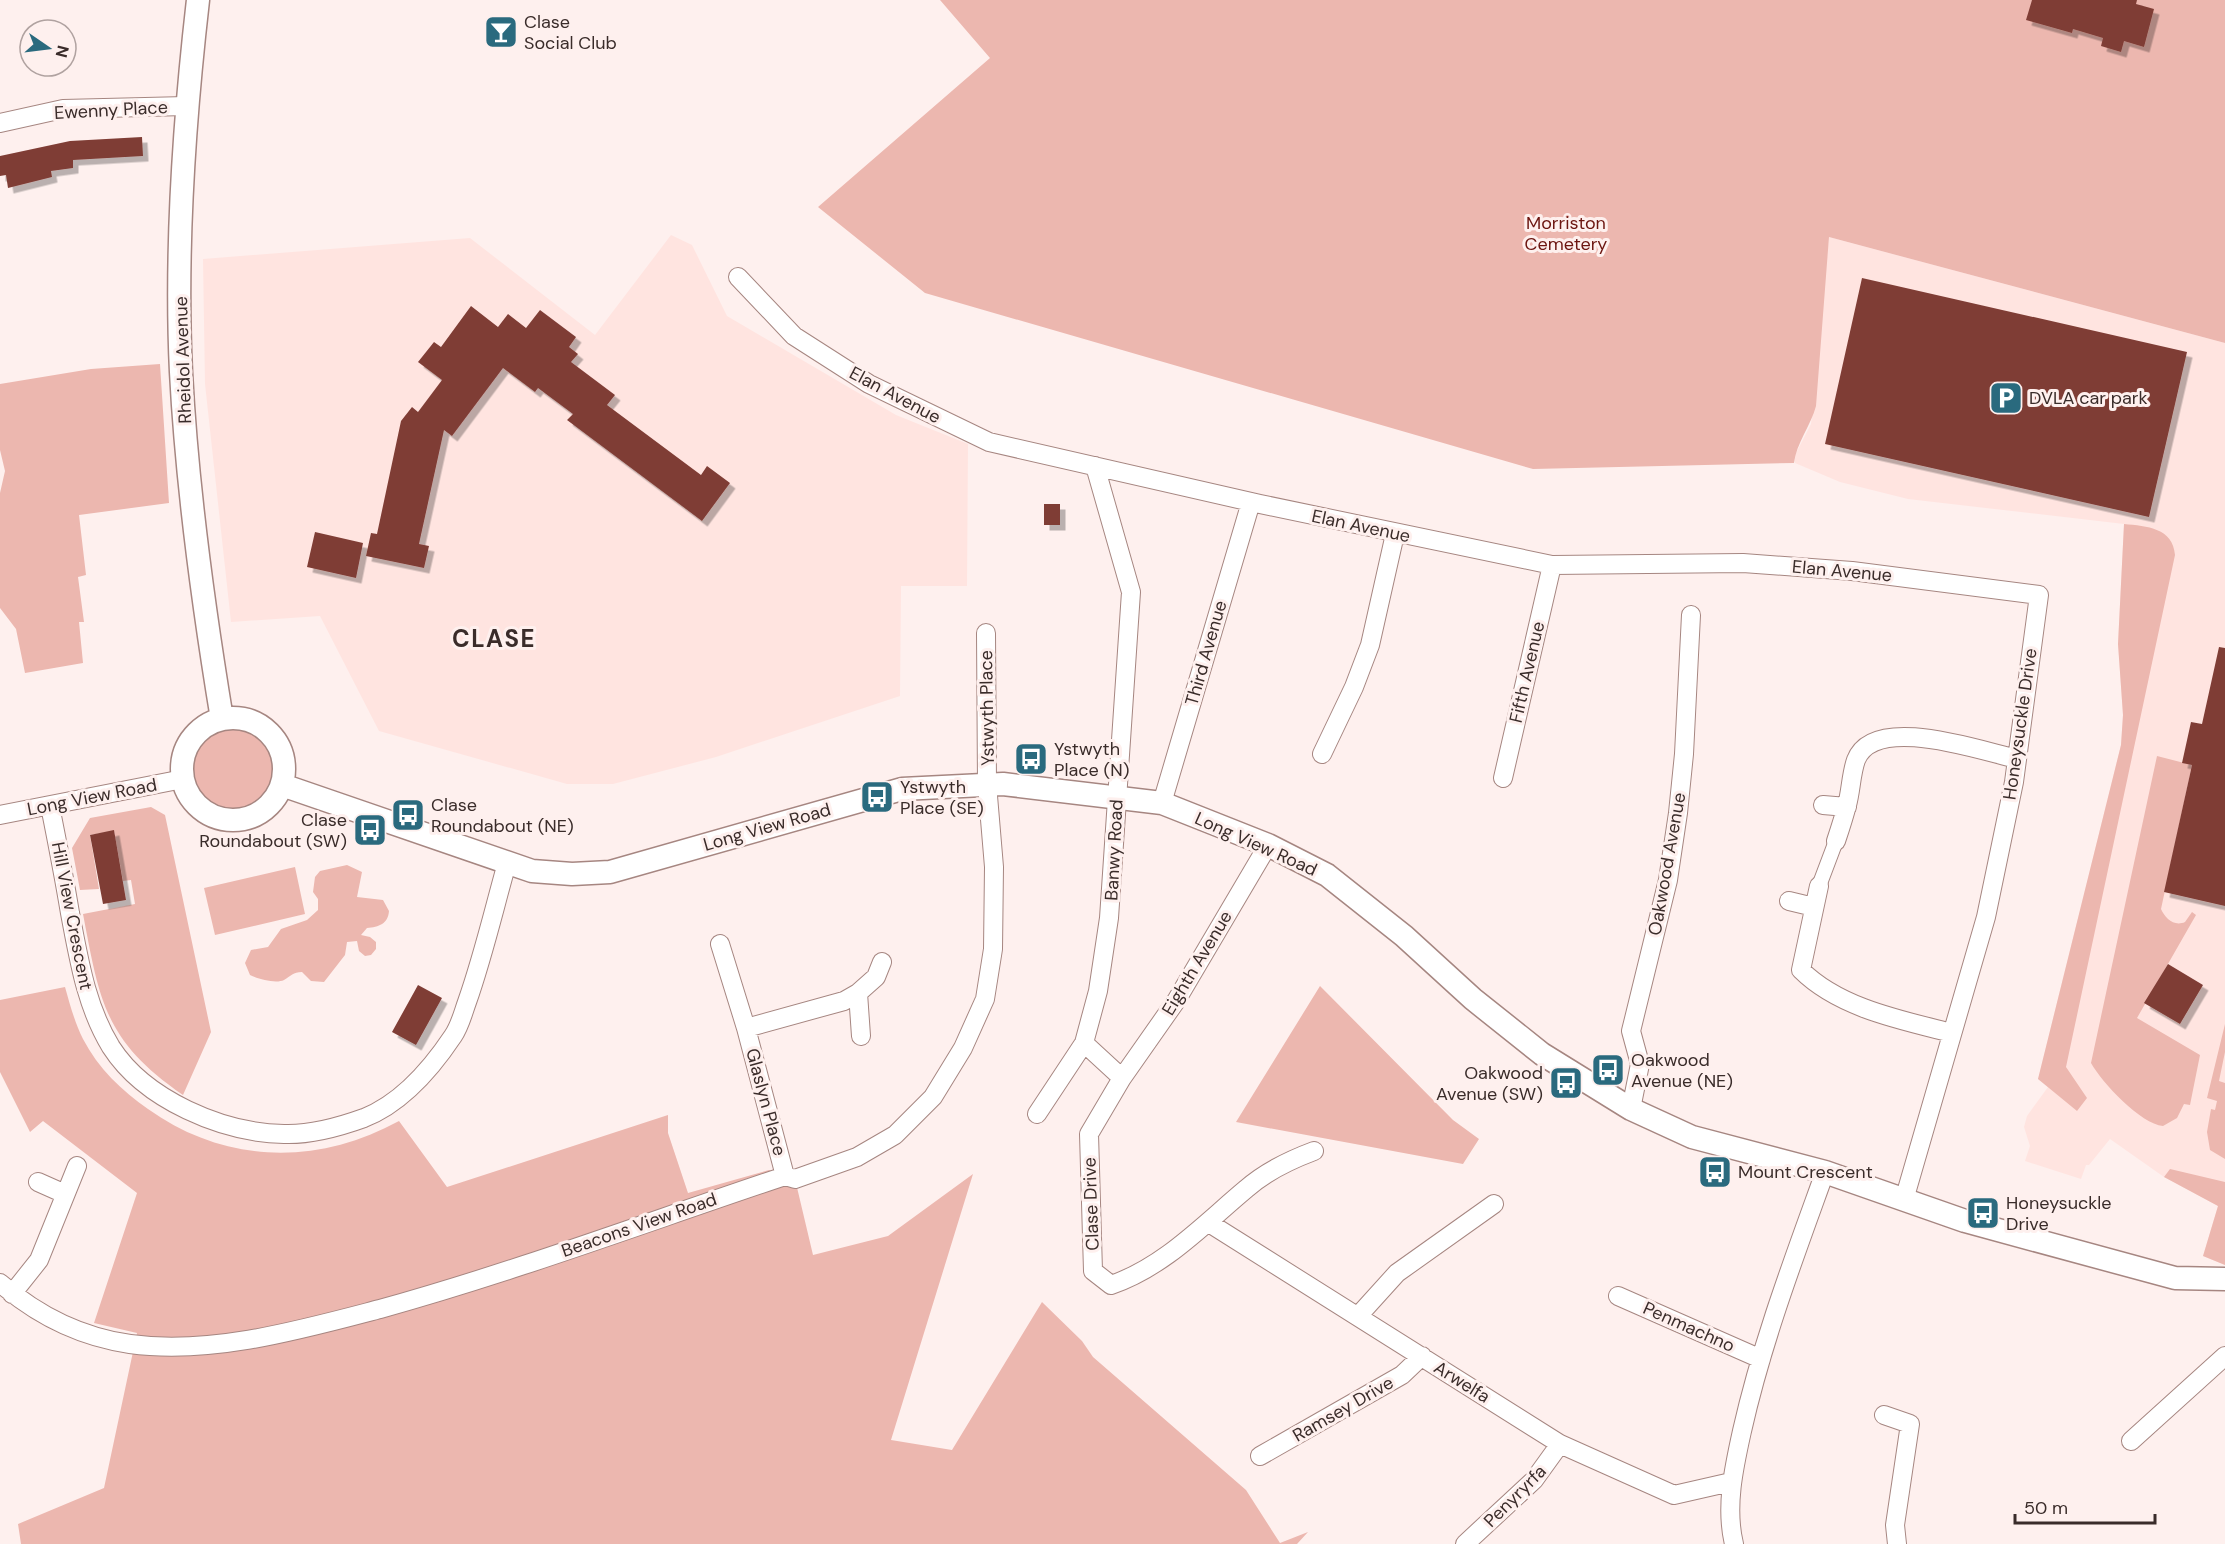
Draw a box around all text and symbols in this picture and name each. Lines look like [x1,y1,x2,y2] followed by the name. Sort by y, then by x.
[524,10,617,55] place label: Clase Social Club
[483,14,519,50] bar icon: Clase Social Club
[18,18,78,78] north arrow
[50,43,74,60] text: N
[54,95,168,125] street label: Ewenny Place
[1525,211,1607,256] park label: Morriston Cemetery
[169,296,197,424] street label: Rheidol Avenue
[845,361,945,429] street label: Elan Avenue
[1988,380,2024,416] parking icon: DVLA car park
[2029,386,2148,410] place label: DVLA car park
[1309,504,1413,548] street label: Elan Avenue
[1791,555,1893,587] street label: Elan Avenue
[1180,598,1232,708] street label: Third Avenue
[1504,619,1550,725] street label: Fifth Avenue
[452,623,536,654] district label: CLASE
[1997,647,2043,801] street label: Honeysuckle Drive
[974,650,1000,766] street label: Ystwyth Place
[1054,737,1129,782] place label: Ystwyth Place (N)
[1013,741,1049,777] bus stop icon: Ystwyth Place (N)
[25,773,159,821] street label: Long View Road
[900,775,984,820] place label: Ystwyth Place (SE)
[859,779,895,815] bus stop icon: Ystwyth Place (SE)
[1643,791,1691,937] street label: Oakwood Avenue
[431,793,574,838] place label: Clase Roundabout (NE)
[390,797,426,833] bus stop icon: Clase Roundabout (NE)
[700,797,834,857] street label: Long View Road
[1099,799,1129,901] street label: Banwy Road
[1191,806,1321,882] street label: Long View Road
[199,808,347,853] place label: Clase Roundabout (SW)
[352,812,388,848] bus stop icon: Clase Roundabout (SW)
[46,840,98,992] street label: Hill View Crescent
[1156,906,1238,1020] street label: Eighth Avenue
[740,1046,792,1158] street label: Glaslyn Place
[1631,1048,1733,1093] place label: Oakwood Avenue (NE)
[1590,1052,1626,1088] bus stop icon: Oakwood Avenue (NE)
[1436,1061,1543,1106] place label: Oakwood Avenue (SW)
[1548,1065,1584,1101] bus stop icon: Oakwood Avenue (SW)
[1697,1154,1733,1190] bus stop icon: Mount Crescent
[1077,1157,1105,1251] street label: Clase Drive
[1738,1160,1873,1184] place label: Mount Crescent
[558,1187,720,1263] street label: Beacons View Road
[2006,1191,2112,1236] place label: Honeysuckle Drive
[1965,1195,2001,1231] bus stop icon: Honeysuckle Drive
[1639,1296,1739,1358] street label: Penmachno
[1429,1355,1495,1409] street label: Arwelfa
[1288,1370,1398,1448] street label: Ramsey Drive
[1479,1460,1551,1532] street label: Penyryrfa
[2015,1487,2154,1525] scale bar
[2024,1496,2068,1520] text: 50 m

